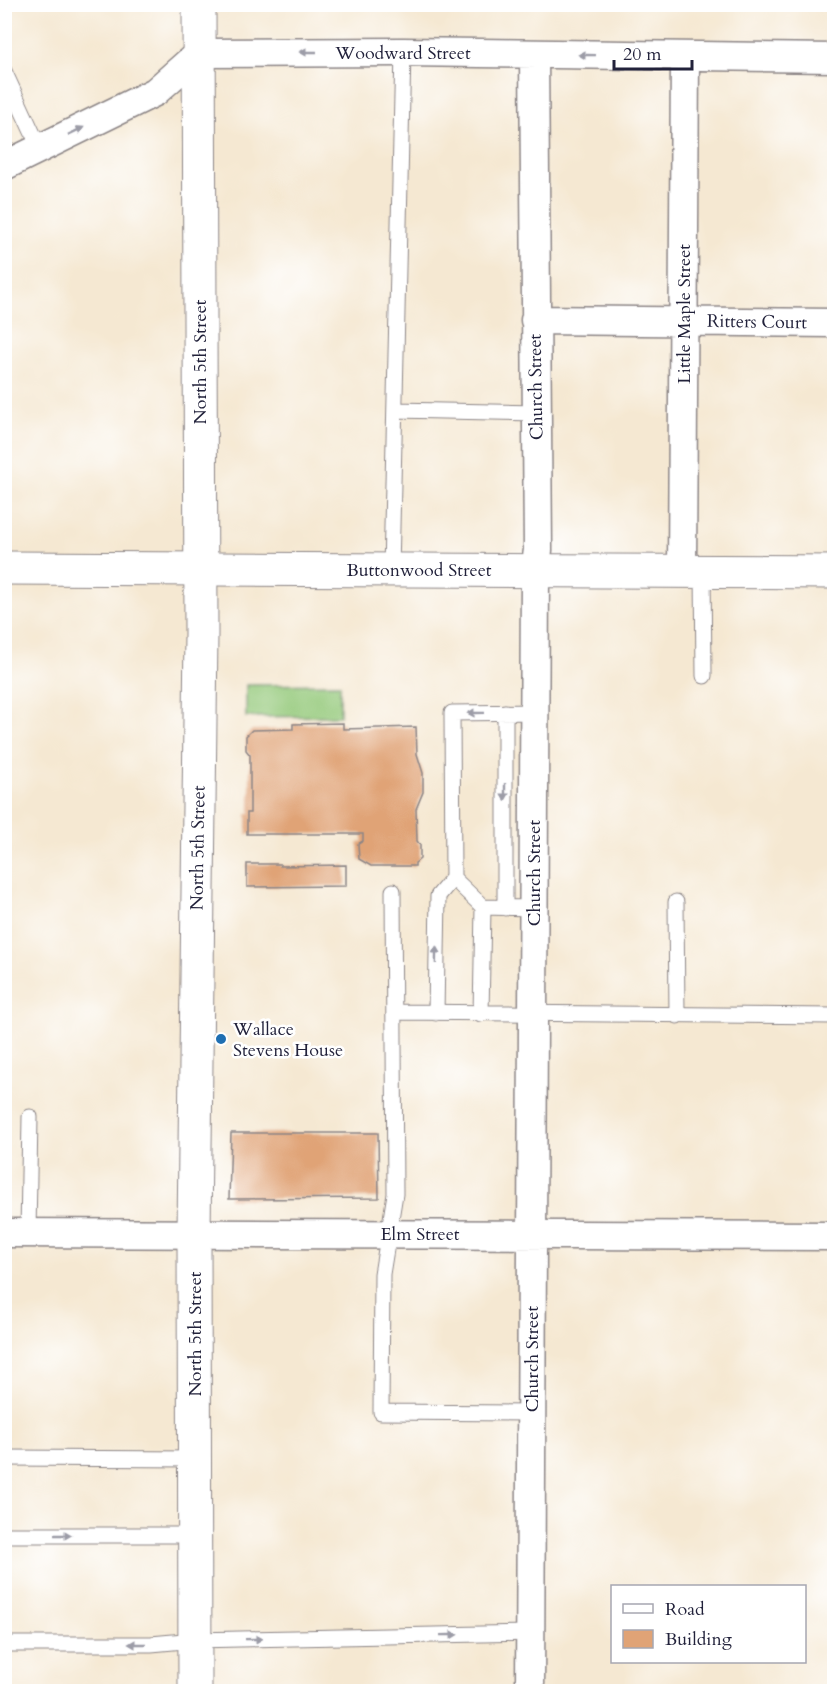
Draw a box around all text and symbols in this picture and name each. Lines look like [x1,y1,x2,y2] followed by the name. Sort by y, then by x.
[614,33,692,71] scale bar
[334,41,471,66] street label: Woodward Street
[623,42,662,67] text: 20 m
[299,47,318,57] one-way arrow
[578,50,597,60] one-way arrow
[67,126,84,136] one-way arrow
[672,244,697,384] street label: Little Maple Street
[188,299,213,424] street label: North 5th Street
[707,309,808,335] street label: Ritters Court
[523,333,549,440] street label: Church Street
[346,558,492,583] street label: Buttonwood Street
[467,708,486,718] one-way arrow
[500,782,510,801] one-way arrow
[184,785,212,911] street label: North 5th Street
[522,820,547,926] street label: Church Street
[432,945,441,964] one-way arrow
[232,1017,343,1063] place label: Wallace Stevens House
[214,1032,228,1046] marker: Wallace Stevens House
[380,1222,460,1247] street label: Elm Street
[183,1271,208,1396] street label: North 5th Street
[520,1306,545,1412] street label: Church Street
[53,1530,72,1540] one-way arrow
[611,1585,806,1663] legend
[665,1597,705,1622] text: Road
[665,1627,733,1652] text: Building
[439,1630,458,1640] one-way arrow
[244,1634,263,1644] one-way arrow
[127,1639,146,1649] one-way arrow

